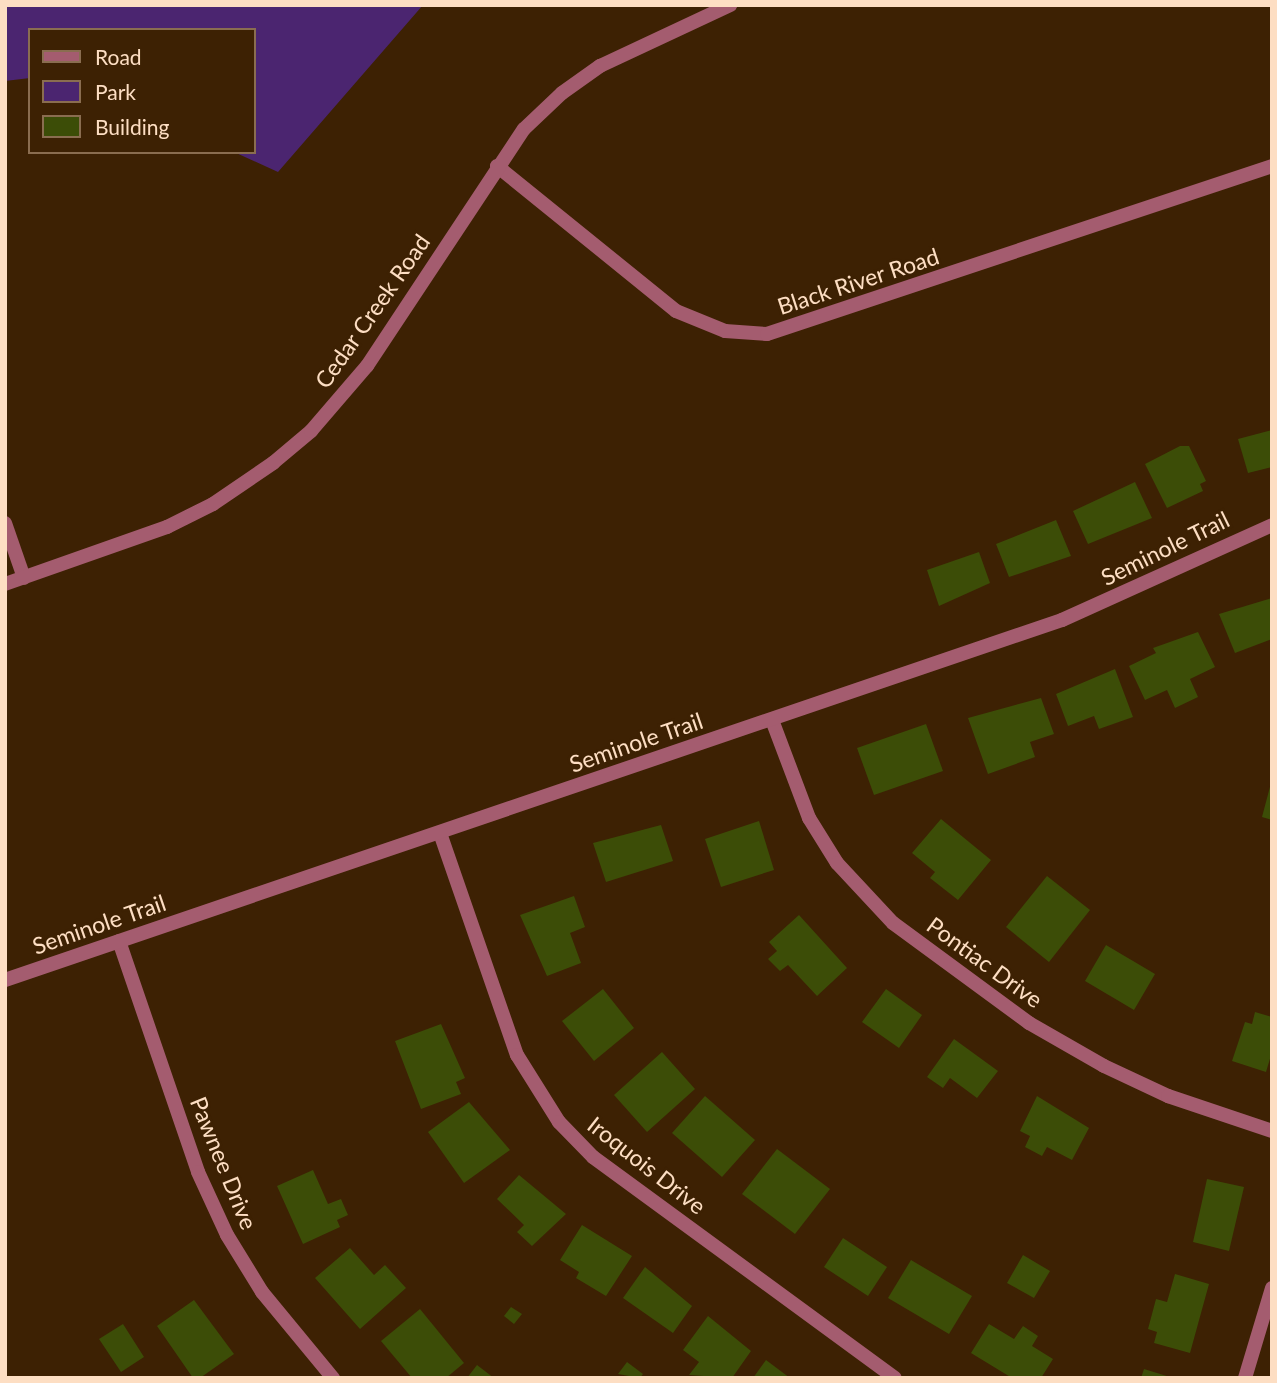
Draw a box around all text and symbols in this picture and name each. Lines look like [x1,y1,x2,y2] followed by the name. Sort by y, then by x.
[28,28,256,154] legend
[95,44,142,69] text: Road
[95,79,136,104] text: Park
[95,114,170,139] text: Building
[309,229,435,393] street label: Cedar Creek Road
[773,242,943,320] street label: Black River Road
[1096,505,1234,591] street label: Seminole Trail
[565,706,707,778] street label: Seminole Trail
[28,888,170,960] street label: Seminole Trail
[922,911,1048,1013] street label: Pontiac Drive
[185,1093,263,1233] street label: Pawnee Drive
[582,1110,712,1220] street label: Iroquois Drive

